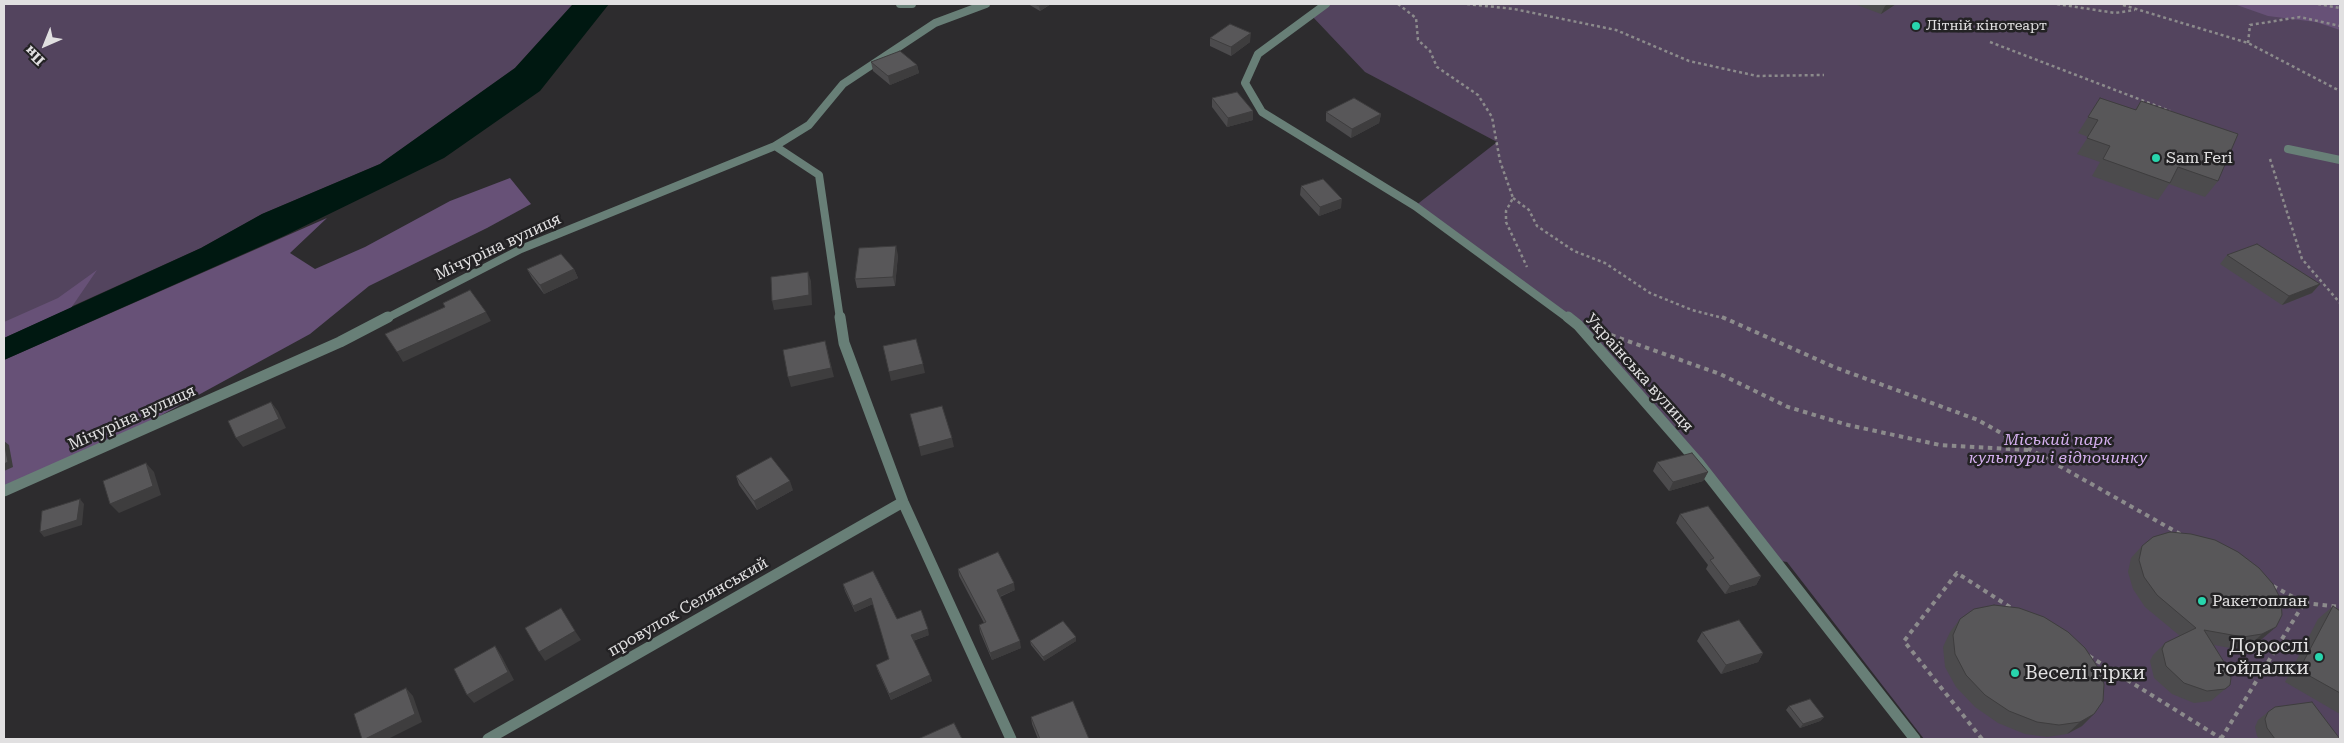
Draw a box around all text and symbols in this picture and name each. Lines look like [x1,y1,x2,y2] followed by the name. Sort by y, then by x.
[1926,18,2047,34] place label: Літній кінотеарт
[20,20,70,70] north arrow
[1910,20,1922,32] marker: Літній кінотеарт
[22,43,48,69] text: Пн
[2166,148,2233,168] place label: Sam Feri
[2150,152,2162,164] marker: Sam Feri
[432,209,564,285] street label: Мічуріна вулиця
[1581,310,1697,436] street label: Українська вулиця
[66,381,198,455] street label: Мічуріна вулиця
[1969,430,2147,468] park label: Міський парк культури і відпочинку
[605,553,771,661] street label: провулок Селянський
[2212,591,2307,611] place label: Ракетоплан
[2196,595,2208,607] marker: Ракетоплан
[2216,635,2309,679] place label: Дорослі гойдалки
[2313,651,2325,663] marker: Дорослі гойдалки
[2025,662,2145,684] place label: Веселі гірки
[2009,667,2021,679] marker: Веселі гірки

